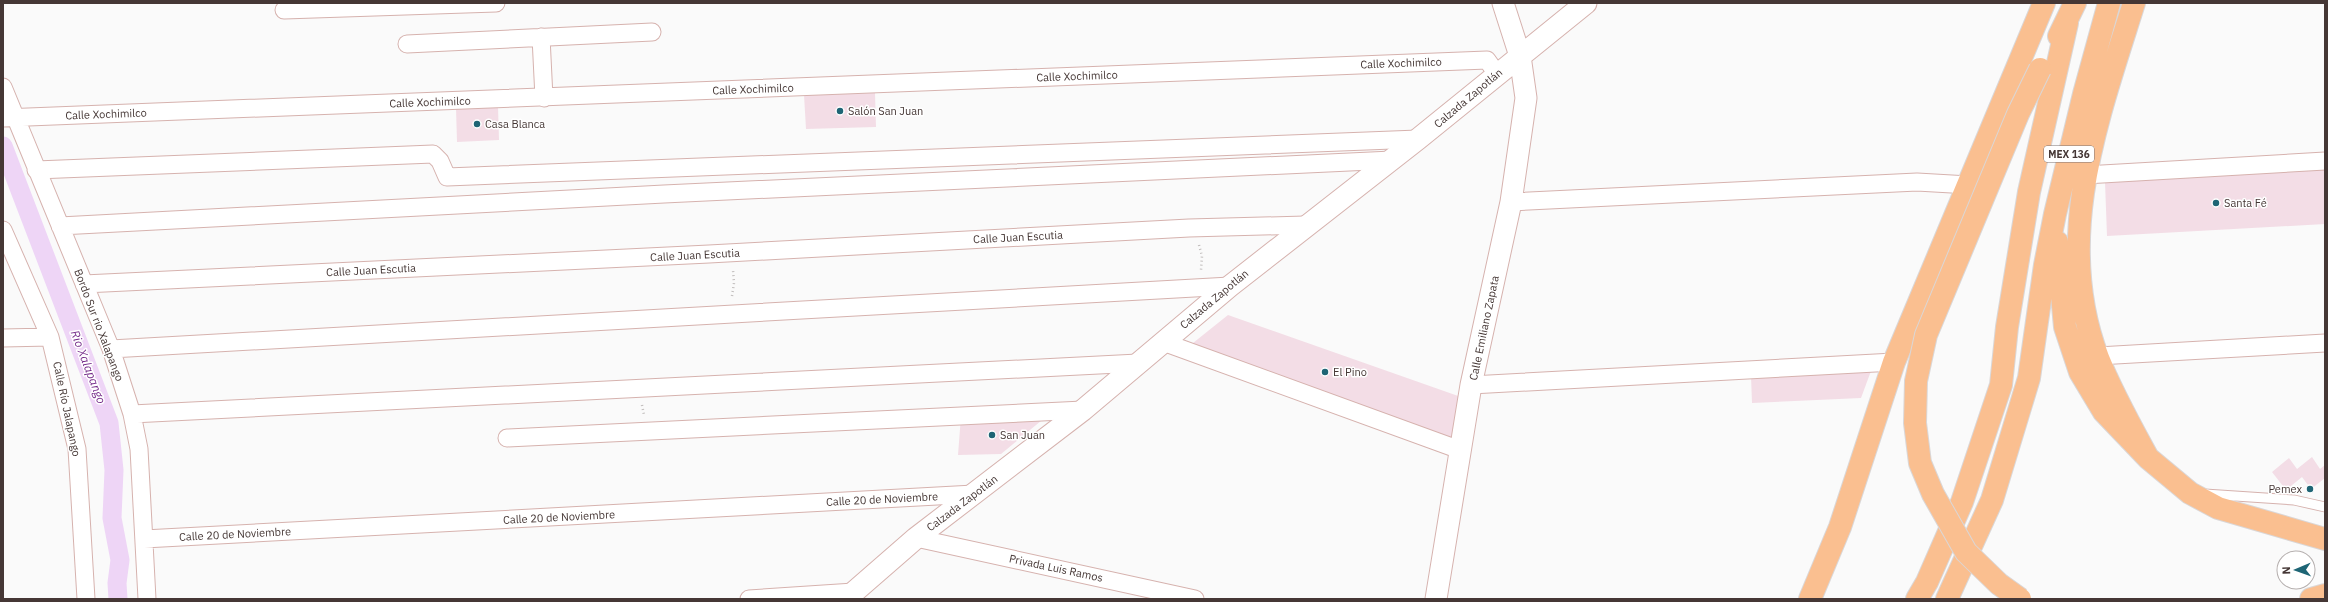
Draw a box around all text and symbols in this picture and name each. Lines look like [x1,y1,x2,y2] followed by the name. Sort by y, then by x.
[1360,55,1442,71] street label: Calle Xochimilco
[1431,65,1505,131] street label: Calzada Zapotlán
[1036,68,1118,84] street label: Calle Xochimilco
[712,81,794,97] street label: Calle Xochimilco
[389,94,471,110] street label: Calle Xochimilco
[848,104,923,118] place label: Salón San Juan
[65,106,147,122] street label: Calle Xochimilco
[835,106,845,116] marker: Salón San Juan
[485,117,545,131] place label: Casa Blanca
[472,119,482,129] marker: Casa Blanca
[2044,146,2094,162] road number: MEX 136
[2224,196,2267,210] place label: Santa Fé
[2211,198,2221,208] marker: Santa Fé
[973,228,1063,246] street label: Calle Juan Escutia
[650,246,740,264] street label: Calle Juan Escutia
[326,261,416,279] street label: Calle Juan Escutia
[1177,266,1251,332] street label: Calzada Zapotlán
[71,267,127,383] street label: Bordo Sur rio Xalapango
[1466,274,1502,382] street label: Calle Emiliano Zapata
[68,328,109,406] water label: Rio Xalapango
[50,360,84,458] street label: Calle Río Jalapango
[1333,365,1367,379] place label: El Pino
[1320,367,1330,377] marker: El Pino
[1000,428,1045,442] place label: San Juan
[987,430,997,440] marker: San Juan
[924,472,1000,534] street label: Calzada Zapotlán
[2268,482,2302,496] place label: Pemex
[2305,484,2315,494] marker: Pemex
[826,489,938,509] street label: Calle 20 de Noviembre
[503,507,615,527] street label: Calle 20 de Noviembre
[179,524,291,544] street label: Calle 20 de Noviembre
[2276,550,2316,590] north arrow
[1008,551,1104,585] street label: Privada Luis Ramos
[2279,566,2293,575] text: N

